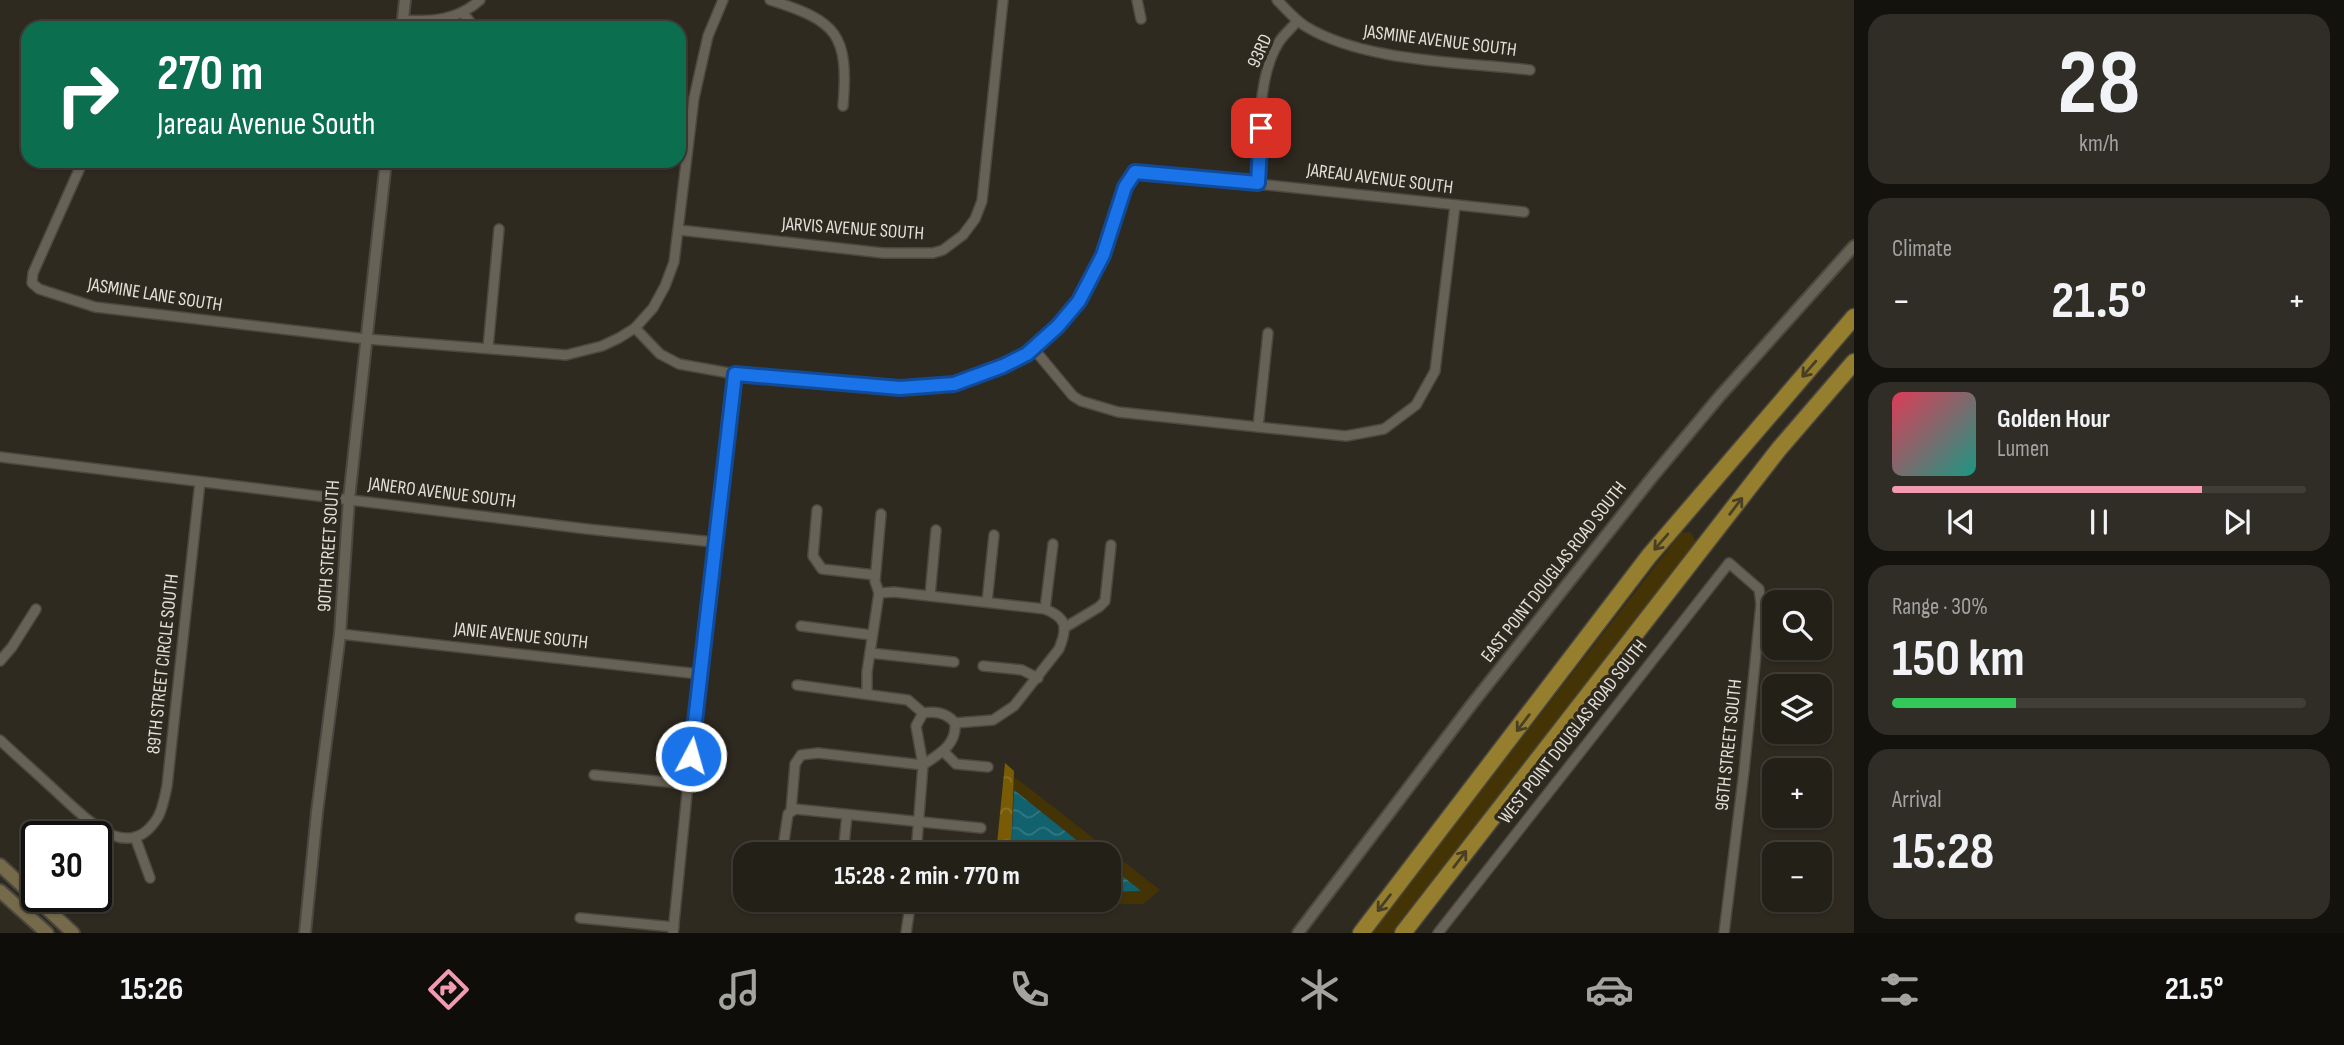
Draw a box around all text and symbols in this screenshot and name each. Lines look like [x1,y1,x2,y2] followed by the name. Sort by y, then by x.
[1361,20,1518,62] street label: JASMINE AVENUE SOUTH
[2058,30,2140,139] text: 28
[1242,31,1278,71] street label: 93RD
[157,45,263,104] text: 270 m
[42,49,133,140] icon: right
[1231,98,1291,158] pin
[157,105,375,144] text: Jareau Avenue South
[1242,109,1280,147] icon: arrive
[2079,130,2119,158] text: km/h
[1305,159,1454,199] street label: JAREAU AVENUE SOUTH
[780,212,925,245] street label: JARVIS AVENUE SOUTH
[1892,235,1952,263] text: Climate
[2051,270,2147,333] text: 21.5°
[85,273,224,317] street label: JASMINE LANE SOUTH
[1892,279,1911,324] text: −
[2287,279,2306,324] text: +
[1801,360,1817,378] one-way arrow
[1997,404,2110,435] text: Golden Hour
[1997,435,2049,463] text: Lumen
[366,472,517,513] street label: JANERO AVENUE SOUTH
[1476,477,1632,667] street label: EAST POINT DOUGLAS ROAD SOUTH
[313,479,345,613] street label: 90TH STREET SOUTH
[1728,498,1743,516] one-way arrow
[1942,503,1980,541] icon: previous
[2080,503,2118,541] icon: pause
[2218,503,2256,541] icon: next
[1653,533,1669,551] one-way arrow
[142,573,184,755] street label: 89TH STREET CIRCLE SOUTH
[1762,590,1832,912] map controls
[1762,590,1832,660] button: search
[1892,593,1988,621] text: Range · 30%
[452,617,589,654] street label: JANIE AVENUE SOUTH
[1892,628,2025,691] text: 150 km
[1494,635,1652,829] street label: WEST POINT DOUGLAS ROAD SOUTH
[1762,674,1832,744] button: layers
[1711,678,1747,812] street label: 96TH STREET SOUTH
[1516,713,1531,731] one-way arrow
[654,719,728,793] position arrow
[1762,758,1832,828] button: +
[1892,786,1941,814] text: Arrival
[21,821,112,912] speed limit sign: 30
[1892,821,1994,884] text: 15:28
[1762,842,1832,912] button: −
[1452,851,1467,869] one-way arrow
[834,861,1020,892] text: 15:28 · 2 min · 770 m
[1377,893,1392,912] one-way arrow
[424,965,473,1014] icon: directions
[715,965,764,1014] icon: music
[1005,965,1054,1014] icon: phone
[1295,965,1344,1014] icon: climate
[1585,965,1634,1014] icon: car
[1875,965,1924,1014] icon: filters
[121,970,183,1009] text: 15:26
[2165,970,2223,1009] text: 21.5°

